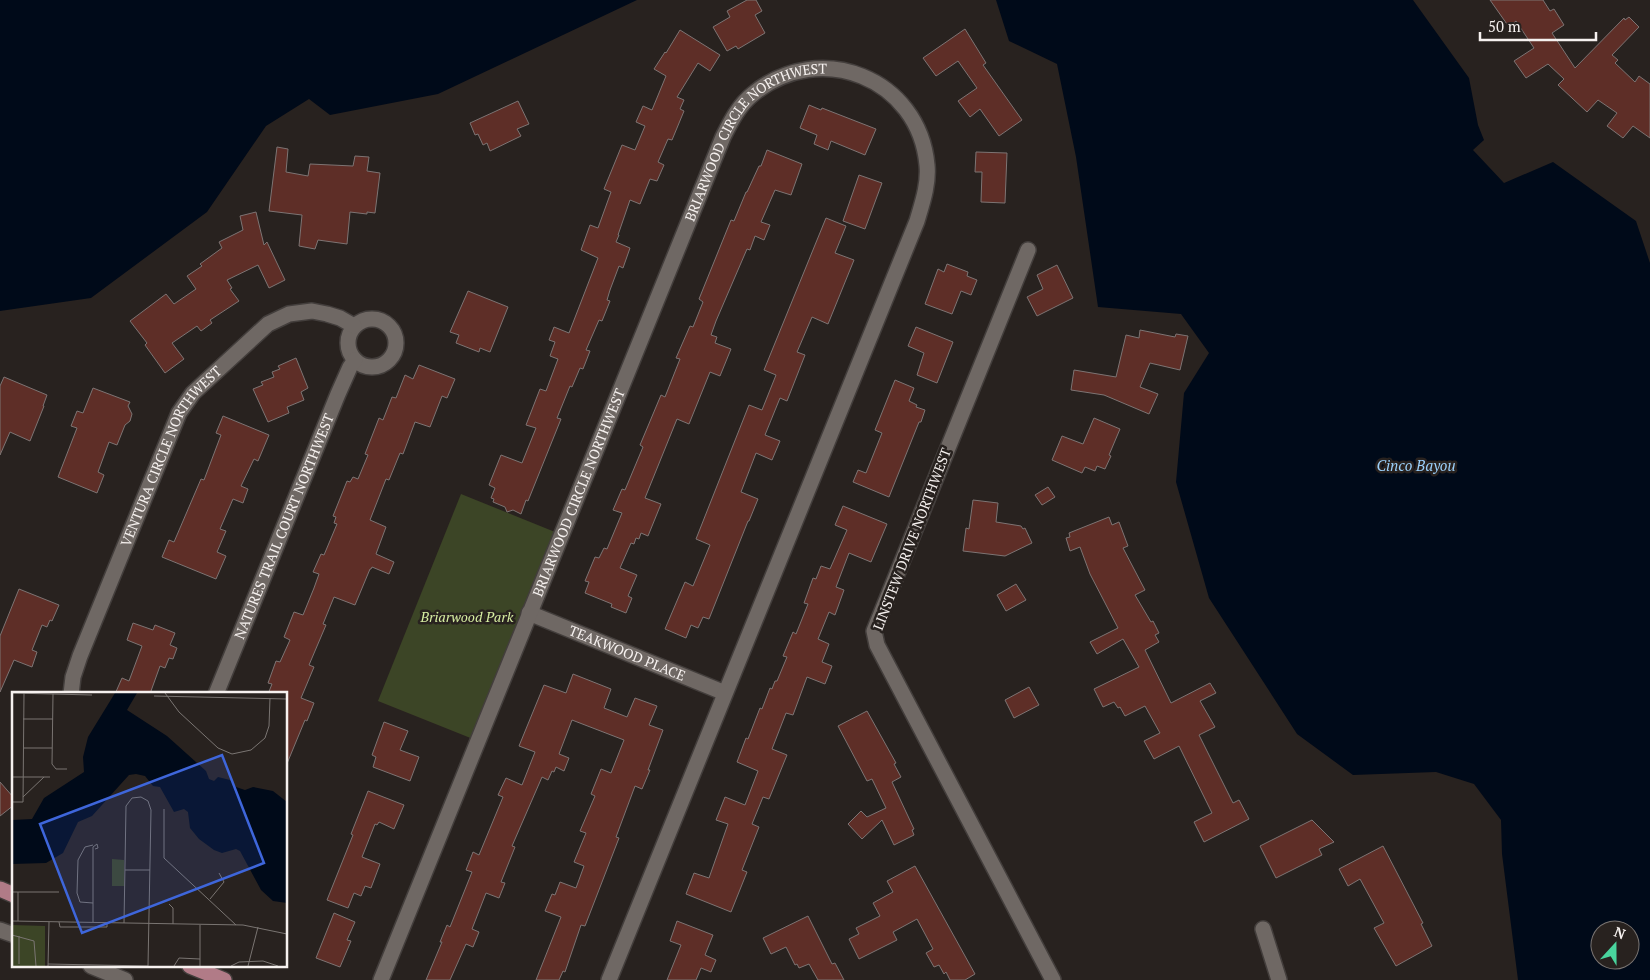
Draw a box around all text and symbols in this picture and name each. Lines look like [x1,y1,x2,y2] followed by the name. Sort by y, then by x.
[1480,10,1596,42] scale bar
[1488,16,1521,36] text: 50 m
[680,59,827,224] street label: BRIARWOOD CIRCLE NORTHWEST
[116,361,226,549] street label: VENTURA CIRCLE NORTHWEST
[528,385,629,599] street label: BRIARWOOD CIRCLE NORTHWEST
[229,410,338,642] street label: NATURES TRAIL COURT NORTHWEST
[868,445,955,633] street label: LINSTEW DRIVE NORTHWEST
[1376,455,1456,475] water label: Cinco Bayou
[420,607,514,626] park label: Briarwood Park
[566,620,688,685] street label: TEAKWOOD PLACE
[12,692,288,968] inset map
[1590,920,1640,970] north arrow
[1611,922,1629,943] text: N

